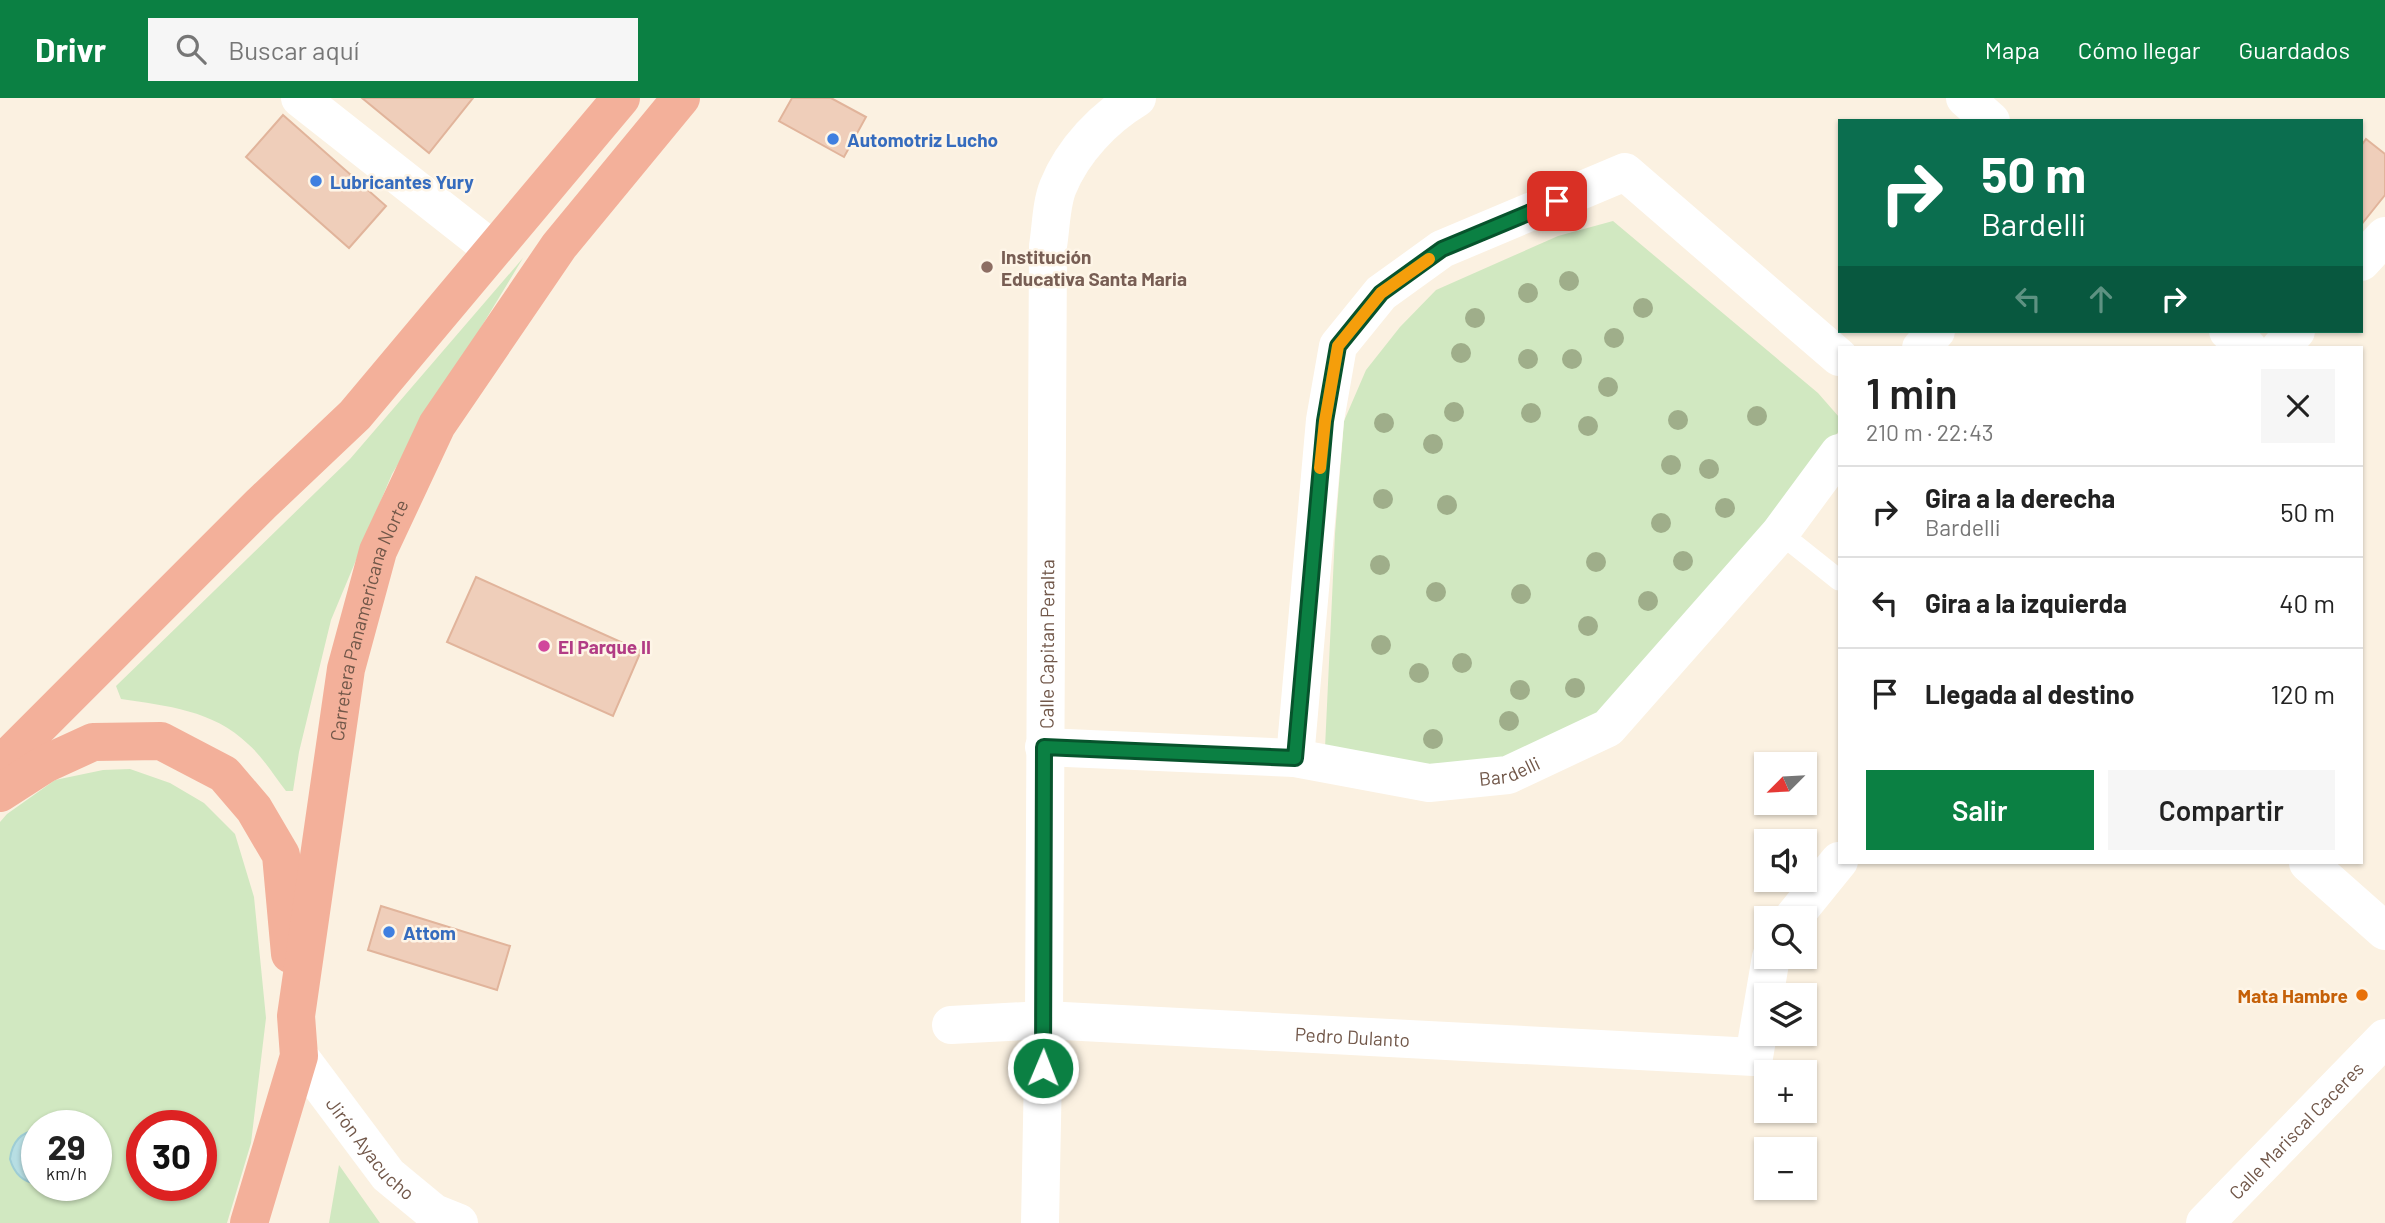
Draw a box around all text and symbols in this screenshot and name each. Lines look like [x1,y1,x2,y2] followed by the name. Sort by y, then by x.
[148,18,638,81] search box
[35,29,106,69] text: Drivr
[172,30,210,68] icon: search
[228,34,359,65] text: Buscar aquí
[1985,35,2040,64] text: Mapa
[2078,35,2200,64] text: Cómo llegar
[2238,35,2350,64] text: Guardados
[847,128,998,151] place label: Automotriz Lucho
[825,131,841,147] marker: Automotriz Lucho
[1981,144,2086,203] text: 50 m
[1866,147,1957,238] icon: right
[330,170,474,193] place label: Lubricantes Yury
[1527,171,1587,231] pin
[308,173,324,189] marker: Lubricantes Yury
[1538,182,1576,220] icon: arrive
[1981,204,2086,242] text: Bardelli
[1001,245,1187,290] place label: Institución Educativa Santa Maria
[979,259,995,275] marker: Institución Educativa Santa Maria
[2009,280,2047,318] icon: left
[2082,280,2120,318] icon: ahead
[2155,280,2193,318] icon: right
[1866,367,1958,417] text: 1 min
[2261,369,2335,443] button: close
[1866,418,1994,446] text: 210 m · 22:43
[1925,482,2115,513] text: Gira a la derecha
[1866,493,1904,531] icon: right
[324,495,412,742] street label: Carretera Panamericana Norte
[2280,496,2335,527] text: 50 m
[1925,513,2001,541] text: Bardelli
[1034,559,1058,729] street label: Calle Capitan Peralta
[1866,584,1904,622] icon: left
[1925,587,2127,618] text: Gira a la izquierda
[2279,587,2335,618] text: 40 m
[558,635,651,658] place label: El Parque II
[536,638,552,654] marker: El Parque II
[1866,675,1904,713] icon: arrive
[1925,678,2134,709] text: Llegada al destino
[2271,678,2335,709] text: 120 m
[1478,750,1543,789] street label: Bardelli
[1754,752,1816,816] north arrow
[1754,752,1817,1200] map controls
[1866,770,2094,850] button: Salir
[2108,770,2335,850] button: Compartir
[1754,829,1817,892] button: sound
[1754,906,1817,969] button: search
[403,921,456,944] place label: Attom
[381,924,397,940] marker: Attom
[1754,983,1817,1046] button: layers
[2238,984,2348,1007] place label: Mata Hambre
[2354,987,2370,1003] marker: Mata Hambre
[1294,1022,1411,1051] street label: Pedro Dulanto
[1006,1031,1080,1105] position arrow
[2224,1056,2368,1203] street label: Calle Mariscal Caceres
[1754,1060,1817,1123] button: +
[322,1092,420,1204] street label: Jirón Ayacucho
[126,1110,217,1201] speed limit sign: 30
[47,1125,86,1167] text: 29
[1754,1137,1817,1200] button: −
[46,1162,87,1184] text: km/h

